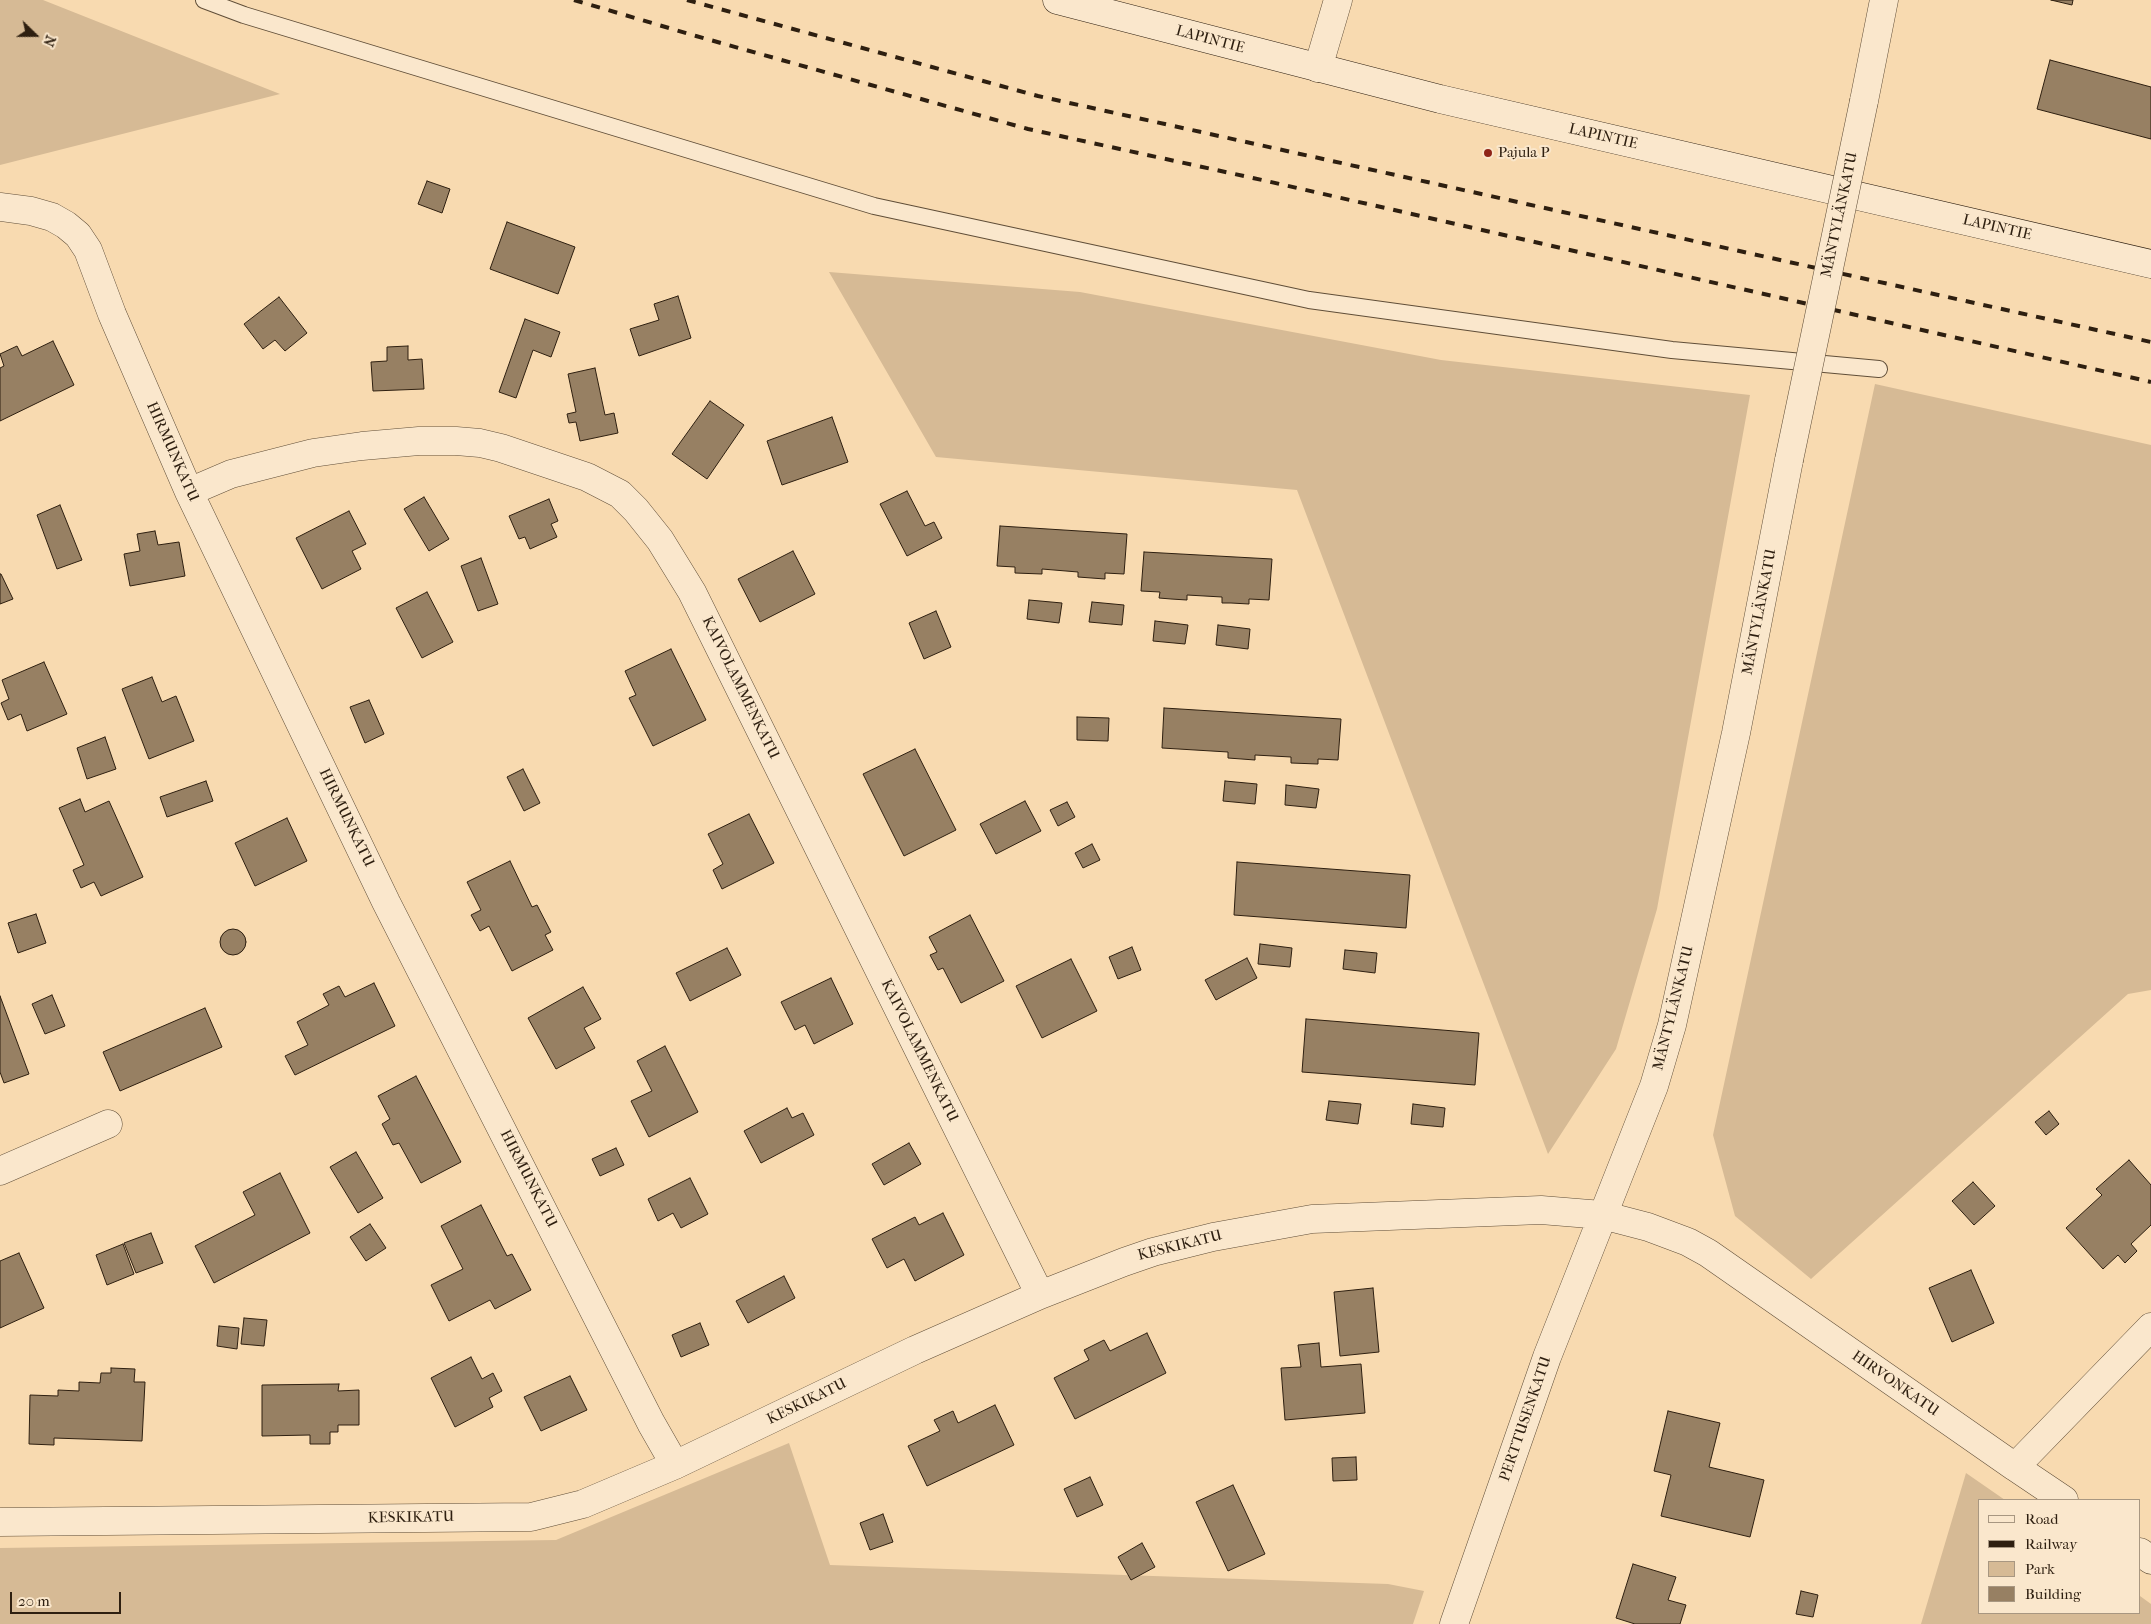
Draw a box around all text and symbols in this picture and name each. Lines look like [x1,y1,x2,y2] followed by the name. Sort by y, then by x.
[10,10,60,60] north arrow
[1174,22,1246,58] street label: LAPINTIE
[40,33,59,49] text: N
[1567,120,1639,154] street label: LAPINTIE
[1498,144,1550,162] place label: Pajula P
[1482,147,1494,159] marker: Pajula P
[1818,151,1862,279] street label: MÄNTYLÄNKATU
[1961,211,2033,245] street label: LAPINTIE
[142,399,202,505] street label: HIRMUNKATU
[1739,548,1781,676] street label: MÄNTYLÄNKATU
[698,614,782,762] street label: KAIVOLAMMENKATU
[314,766,378,870] street label: HIRMUNKATU
[1650,944,1698,1072] street label: MÄNTYLÄNKATU
[877,977,961,1125] street label: KAIVOLAMMENKATU
[496,1127,560,1231] street label: HIRMUNKATU
[1136,1227,1224,1265] street label: KESKIKATU
[1848,1347,1942,1421] street label: HIRVONKATU
[1496,1354,1556,1484] street label: PERTTUSENKATU
[764,1375,850,1429] street label: KESKIKATU
[1978,1499,2141,1614] legend
[368,1508,454,1528] street label: KESKIKATU
[2025,1510,2058,1528] text: Road
[2025,1535,2077,1553] text: Railway
[2025,1560,2055,1578] text: Park
[12,1582,124,1614] scale bar
[2025,1585,2081,1603] text: Building
[18,1592,50,1610] text: 20 m

